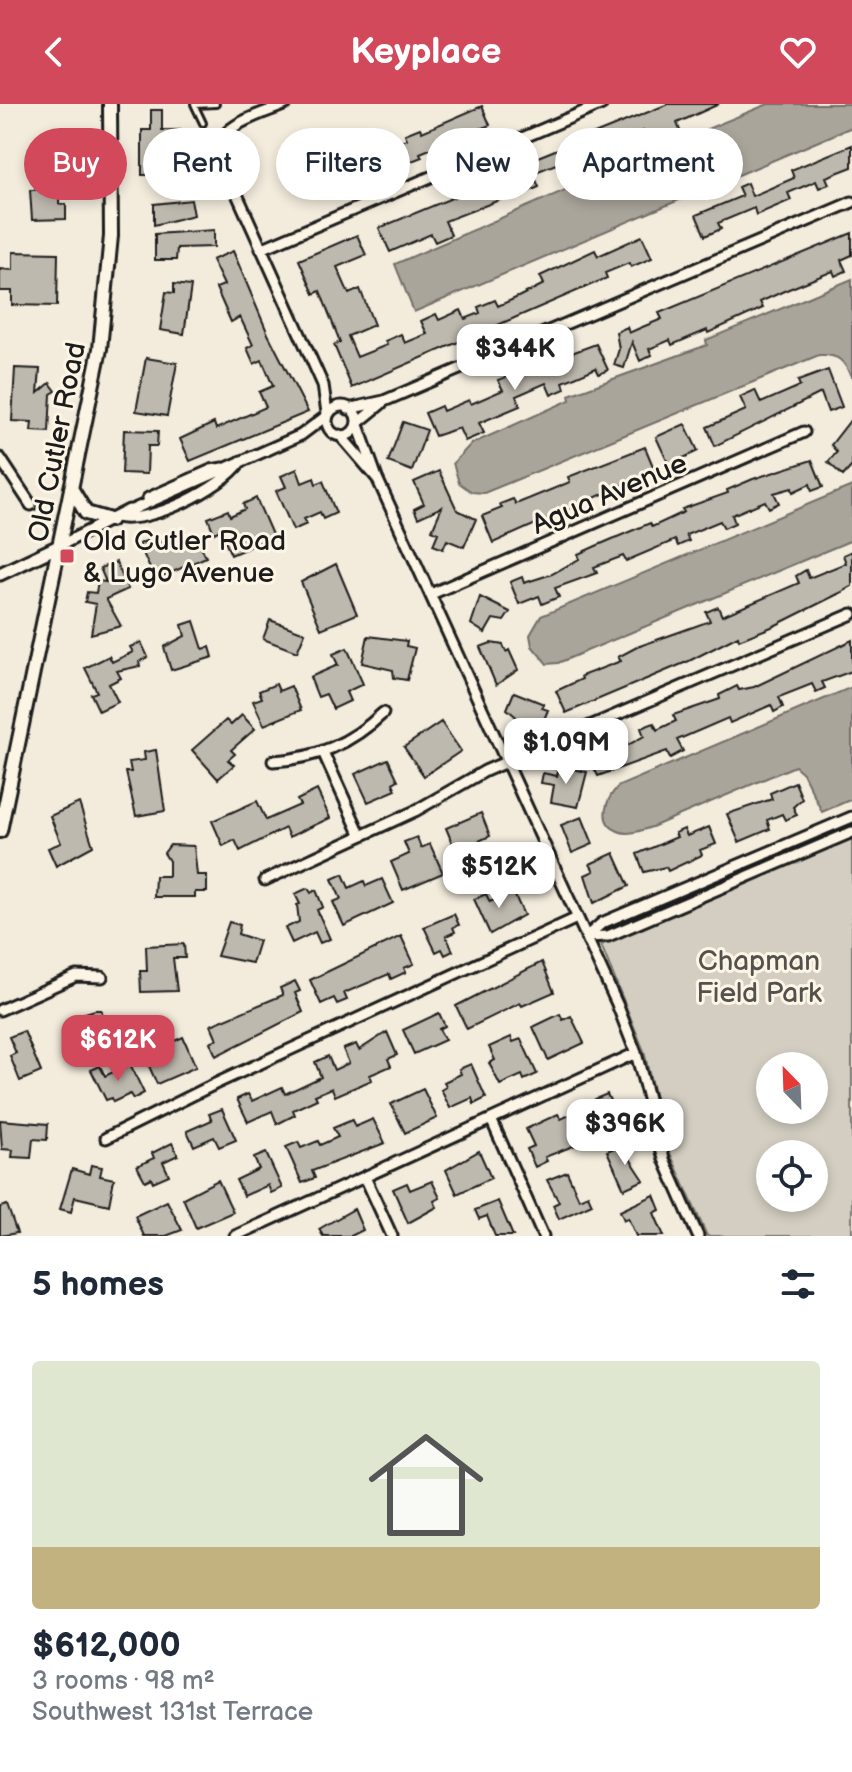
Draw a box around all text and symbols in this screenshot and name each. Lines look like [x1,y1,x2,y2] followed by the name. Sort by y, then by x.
[32,30,76,74] icon: back
[776,30,820,74] icon: heart
[351,31,501,74] text: Keyplace
[24,128,127,200] chip: Buy
[143,128,260,200] chip: Rent
[276,128,410,200] chip: Filters
[426,128,539,200] chip: New
[555,128,743,200] chip: Apartment
[459,324,571,392] pin: $344K
[475,334,555,365] text: $344K
[22,339,93,545] street label: Old Cutler Road
[527,447,692,542] street label: Agua Avenue
[83,525,286,590] place label: Old Cutler Road & Lugo Avenue
[58,547,76,565] marker: Old Cutler Road & Lugo Avenue
[501,718,631,786] pin: $1.09M
[522,728,610,759] text: $1.09M
[443,842,555,910] pin: $512K
[461,852,537,883] text: $512K
[696,945,822,1010] park label: Chapman Field Park
[62,1015,174,1083] pin: $612K
[79,1025,157,1056] text: $612K
[756,1052,828,1124] north arrow
[756,1052,828,1212] map controls
[569,1099,681,1167] pin: $396K
[585,1109,666,1140] text: $396K
[756,1140,828,1212] button: locate
[776,1262,820,1306] icon: filters
[32,1264,164,1305] text: 5 homes
[354,1413,498,1557] icon: home
[32,1625,181,1666] text: $612,000
[32,1666,215,1697] text: 3 rooms · 98 m²
[32,1697,313,1728] text: Southwest 131st Terrace

